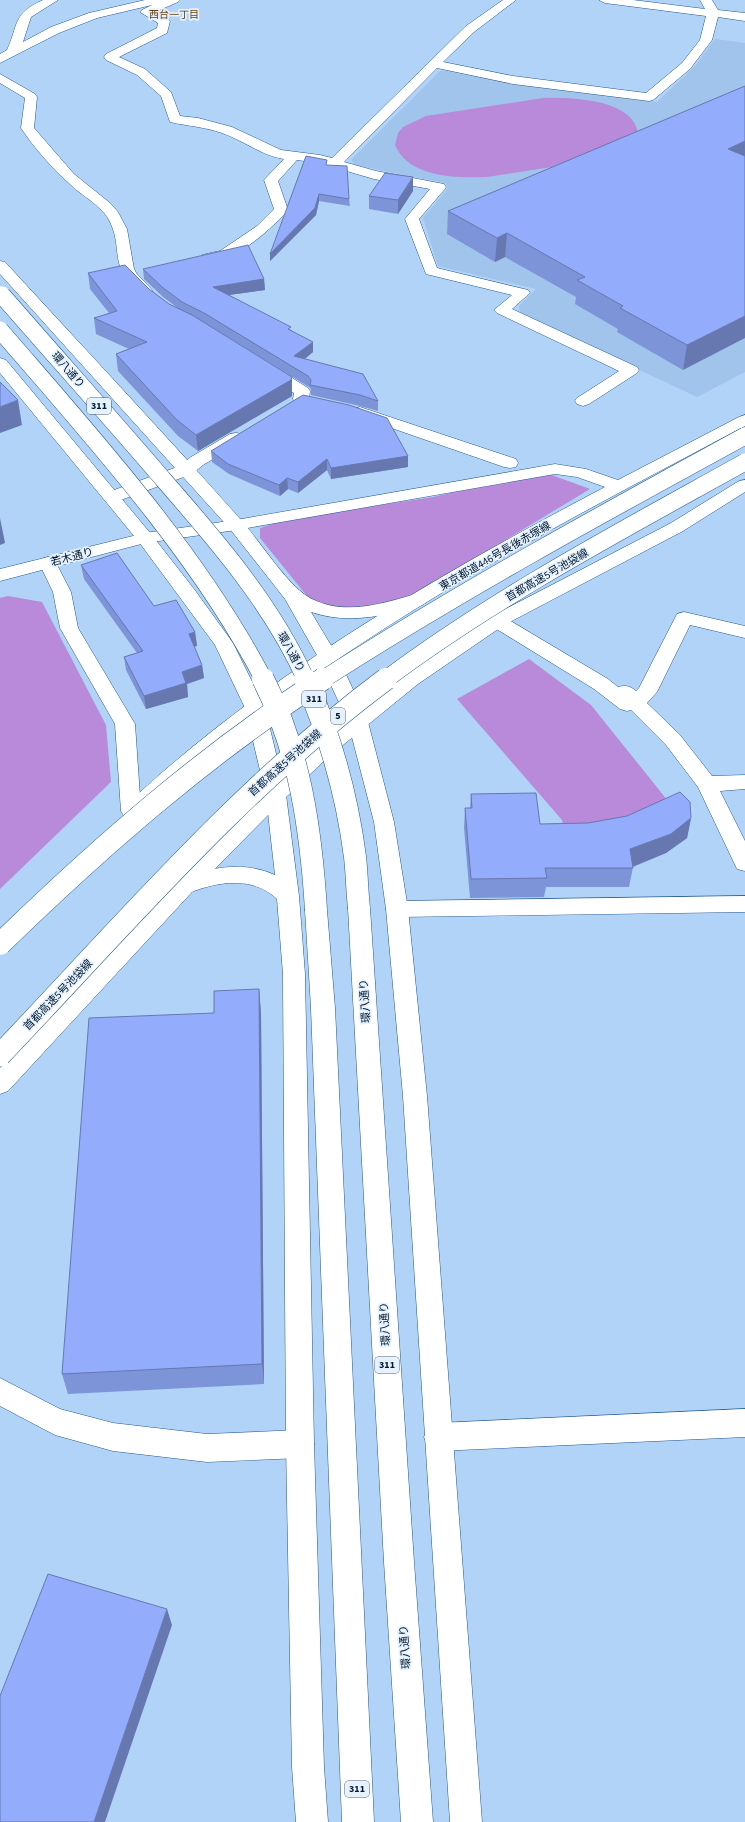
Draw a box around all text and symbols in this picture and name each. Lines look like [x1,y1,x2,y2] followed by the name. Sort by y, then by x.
[149,8,199,22] district label: 西台一丁目
[48,348,88,392] street label: 環八通り
[87,398,111,414] road number: 311
[437,518,553,594] street label: 東京都道446号長後赤塚線
[49,544,95,570] street label: 若木通り
[503,545,591,605] street label: 首都高速5号池袋線
[274,629,308,675] street label: 環八通り
[302,691,326,707] road number: 311
[331,708,345,724] road number: 5
[245,726,325,800] street label: 首都高速5号池袋線
[20,956,96,1034] street label: 首都高速5号池袋線
[356,979,374,1023] street label: 環八通り
[376,1302,394,1346] street label: 環八通り
[375,1357,399,1373] road number: 311
[396,1625,414,1669] street label: 環八通り
[345,1781,369,1797] road number: 311

